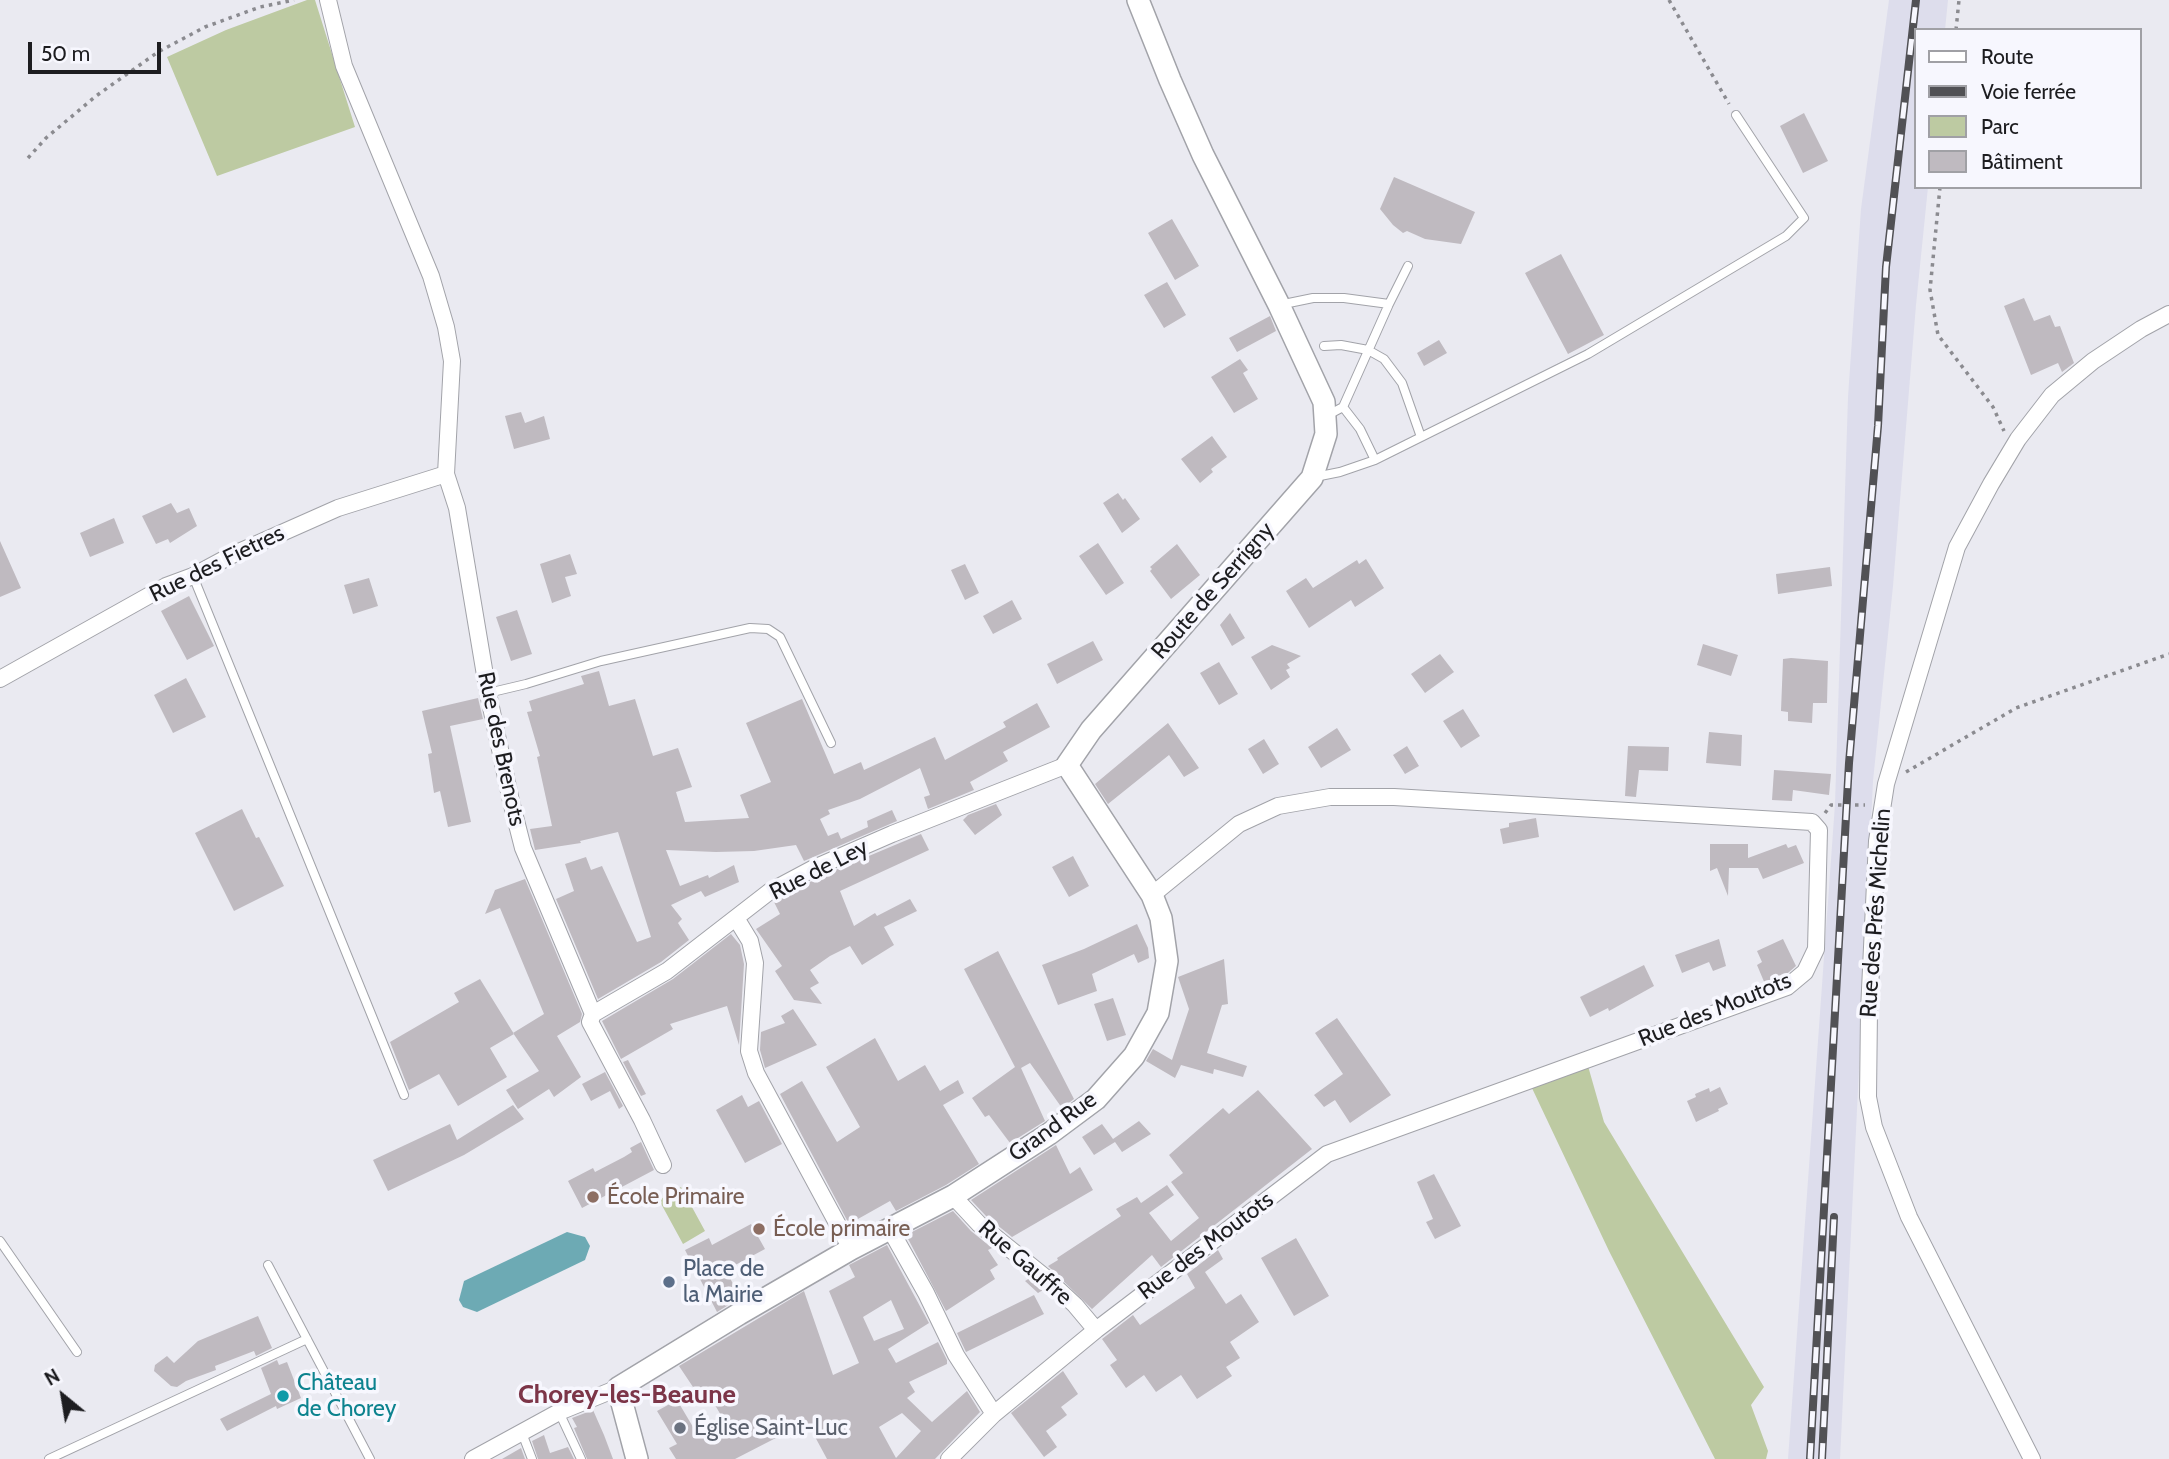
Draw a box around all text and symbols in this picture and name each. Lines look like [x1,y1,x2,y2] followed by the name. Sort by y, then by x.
[32,28,164,72] scale bar
[1913,28,2141,189] legend
[41,41,90,66] text: 50 m
[1981,44,2034,69] text: Route
[1981,79,2076,104] text: Voie ferrée
[1981,114,2019,139] text: Parc
[1981,149,2063,174] text: Bâtiment
[1146,517,1280,665] street label: Route de Serrigny
[145,520,289,608] street label: Rue des Fietres
[471,669,531,829] street label: Rue des Brenots
[1855,808,1897,1018] street label: Rue des Prés Michelin
[765,833,873,907] street label: Rue de Ley
[1635,967,1795,1053] street label: Rue des Moutots
[1004,1086,1102,1168] street label: Grand Rue
[607,1183,745,1211] place label: École Primaire
[1133,1186,1279,1306] street label: Rue des Moutots
[585,1189,601,1205] marker: École Primaire
[773,1215,910,1243] place label: École primaire
[973,1215,1077,1311] street label: Rue Gauffre
[751,1221,767,1237] marker: École primaire
[683,1255,764,1309] place label: Place de la Mairie
[661,1274,677,1290] marker: Place de la Mairie
[28,1361,98,1431] north arrow
[41,1364,64,1391] text: N
[297,1369,396,1423] place label: Château de Chorey
[518,1379,736,1411] district label: Chorey-les-Beaune
[275,1388,291,1404] marker: Château de Chorey
[694,1414,848,1442] place label: Église Saint-Luc
[672,1420,688,1436] marker: Église Saint-Luc

